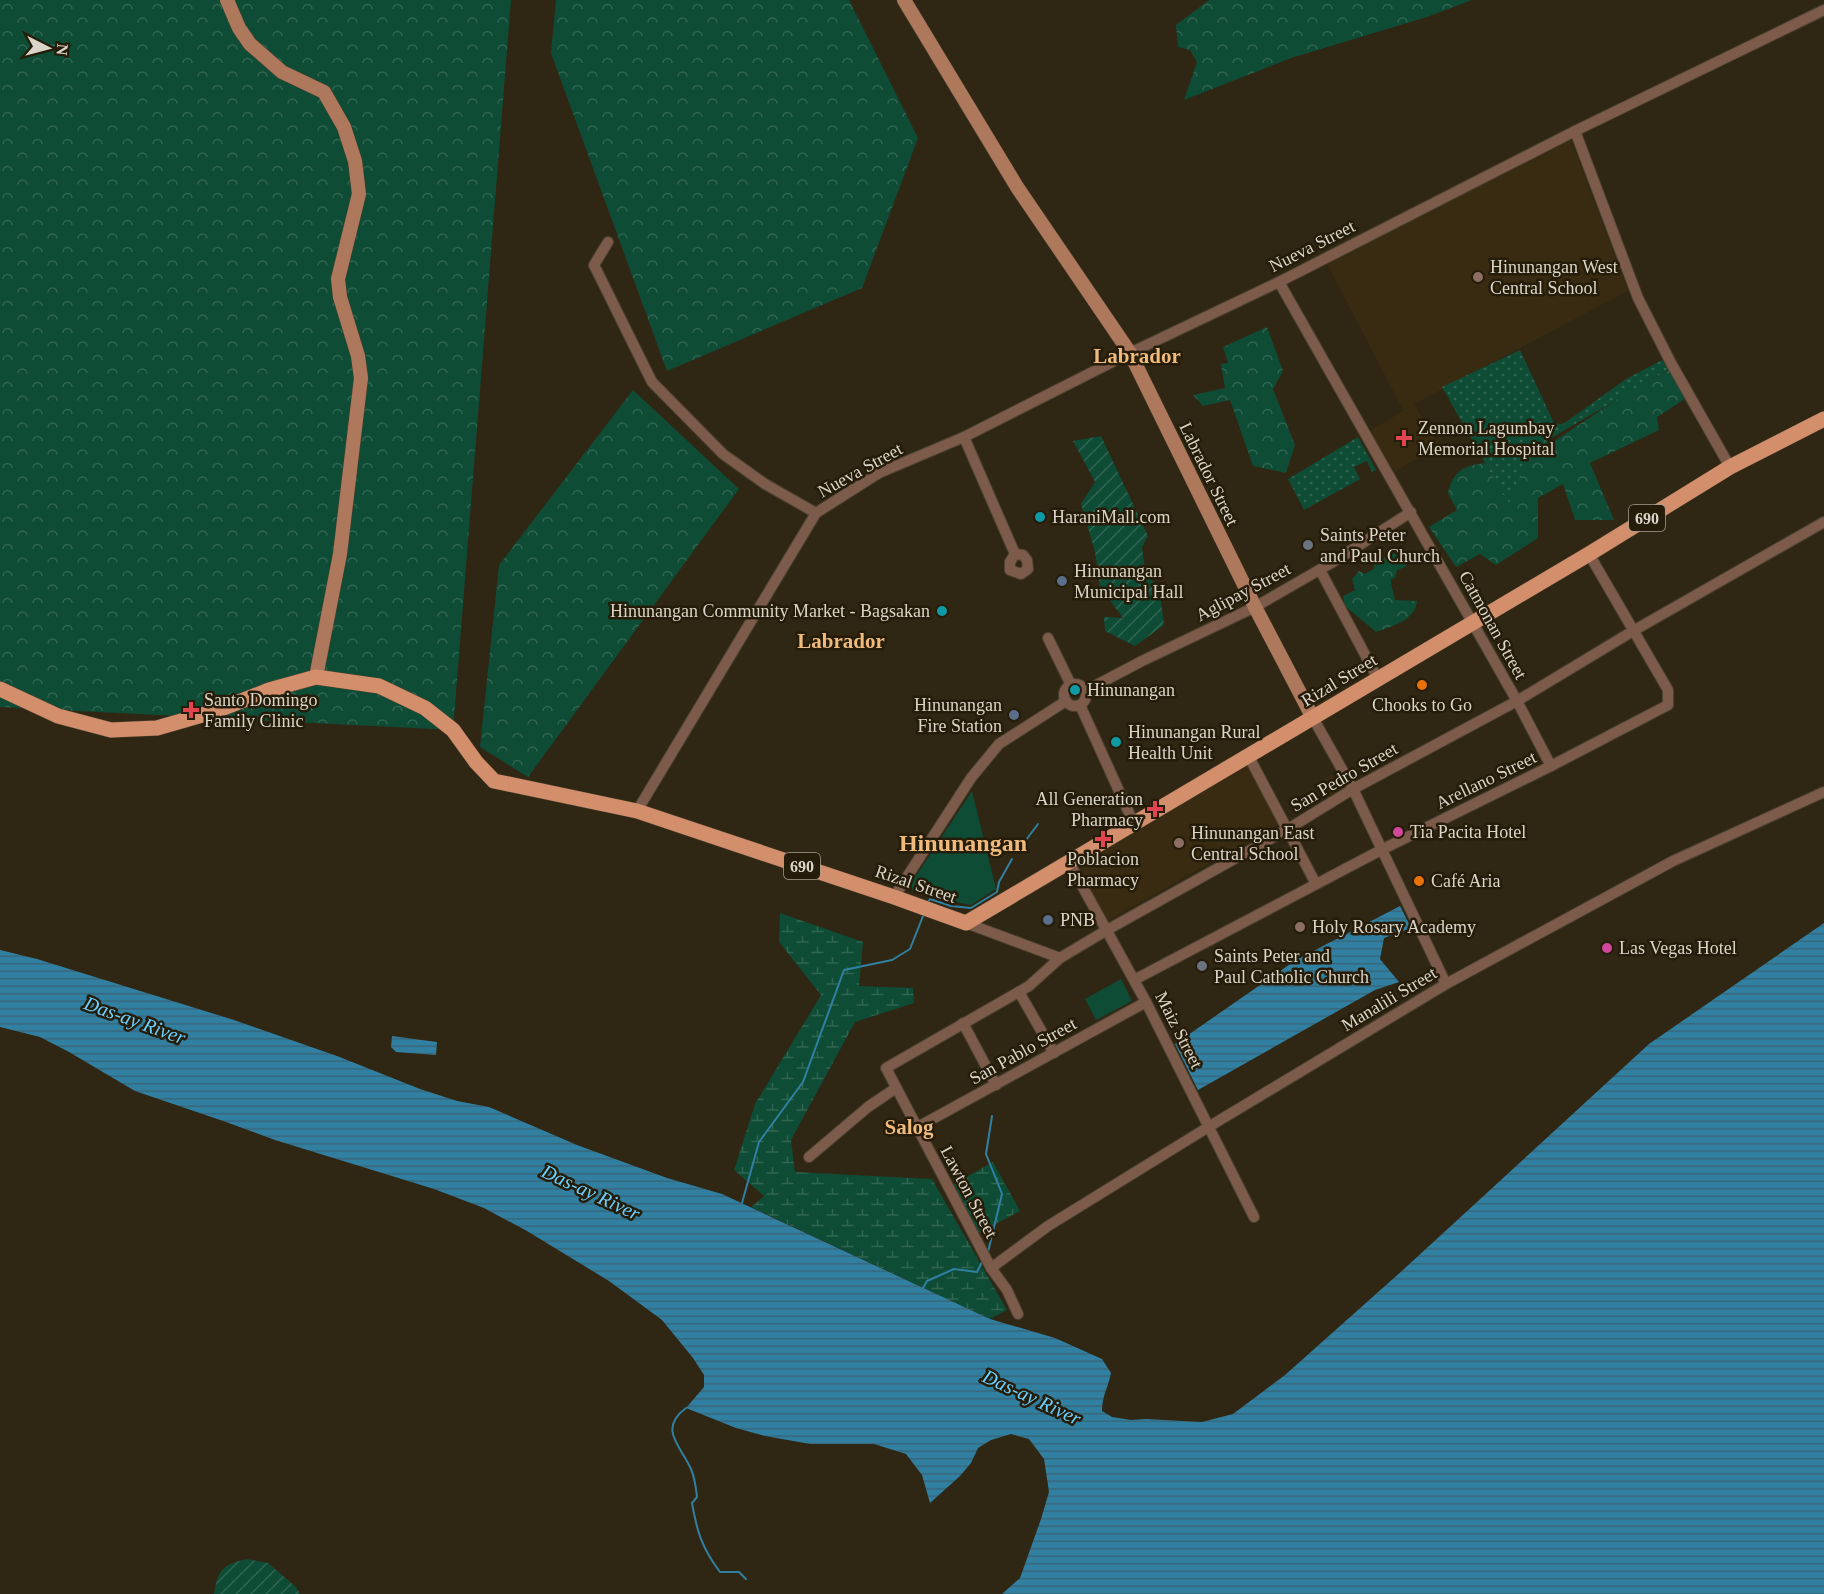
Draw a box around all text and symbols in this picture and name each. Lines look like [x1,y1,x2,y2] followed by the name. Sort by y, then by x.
[18,18,78,78] north arrow
[53,43,71,57] text: N
[1266,216,1358,276] street label: Nueva Street
[1490,257,1618,298] place label: Hinunangan West Central School
[1471,270,1485,284] marker: Hinunangan West Central School
[1093,344,1181,368] district label: Labrador
[1418,418,1554,459] place label: Zennon Lagumbay Memorial Hospital
[1175,419,1243,529] street label: Labrador Street
[1395,429,1413,447] marker: Zennon Lagumbay Memorial Hospital
[814,439,906,501] street label: Nueva Street
[1629,505,1665,531] road number: 690
[1052,507,1170,527] place label: HaraniMall.com
[1033,510,1047,524] marker: HaraniMall.com
[1320,525,1440,566] place label: Saints Peter and Paul Church
[1301,538,1315,552] marker: Saints Peter and Paul Church
[1192,559,1294,625] street label: Aglipay Street
[1074,561,1183,602] place label: Hinunangan Municipal Hall
[1455,567,1531,683] street label: Catmonan Street
[1055,574,1069,588] marker: Hinunangan Municipal Hall
[610,601,930,621] place label: Hinunangan Community Market - Bagsakan
[935,604,949,618] marker: Hinunangan Community Market - Bagsakan
[797,629,885,653] district label: Labrador
[1298,650,1380,710] street label: Rizal Street
[1415,678,1429,692] marker: Chooks to Go
[1087,680,1175,700] place label: Hinunangan
[1068,683,1082,697] marker: Hinunangan
[204,690,318,731] place label: Santo Domingo Family Clinic
[914,695,1002,736] place label: Hinunangan Fire Station
[1372,695,1472,715] place label: Chooks to Go
[182,701,200,719] marker: Santo Domingo Family Clinic
[1007,708,1021,722] marker: Hinunangan Fire Station
[1128,722,1260,763] place label: Hinunangan Rural Health Unit
[1109,735,1123,749] marker: Hinunangan Rural Health Unit
[1287,738,1401,816] street label: San Pedro Street
[1432,747,1540,813] street label: Arellano Street
[1036,789,1143,830] place label: All Generation Pharmacy
[1148,802,1162,816] marker: All Generation Pharmacy
[1410,822,1526,842] place label: Tia Pacita Hotel
[1191,823,1314,864] place label: Hinunangan East Central School
[1391,825,1405,839] marker: Tia Pacita Hotel
[899,830,1027,856] district label: Hinunangan
[1096,832,1110,846] marker: Poblacion Pharmacy
[1172,836,1186,850] marker: Hinunangan East Central School
[1067,849,1139,890] place label: Poblacion Pharmacy
[784,853,820,879] road number: 690
[873,861,959,907] street label: Rizal Street
[1431,871,1500,891] place label: Café Aria
[1412,874,1426,888] marker: Café Aria
[1060,910,1095,930] place label: PNB
[1041,913,1055,927] marker: PNB
[1312,917,1476,937] place label: Holy Rosary Academy
[1293,920,1307,934] marker: Holy Rosary Academy
[1619,938,1737,958] place label: Las Vegas Hotel
[1600,941,1614,955] marker: Las Vegas Hotel
[1214,946,1369,987] place label: Saints Peter and Paul Catholic Church
[1195,959,1209,973] marker: Saints Peter and Paul Catholic Church
[1338,963,1440,1035] street label: Manalili Street
[1151,988,1207,1072] street label: Maiz Street
[80,991,189,1049] water label: Das-ay River
[966,1013,1080,1089] street label: San Pablo Street
[884,1115,934,1139] district label: Salog
[936,1143,1002,1241] street label: Lawton Street
[537,1159,644,1225] water label: Das-ay River
[978,1364,1085,1430] water label: Das-ay River

